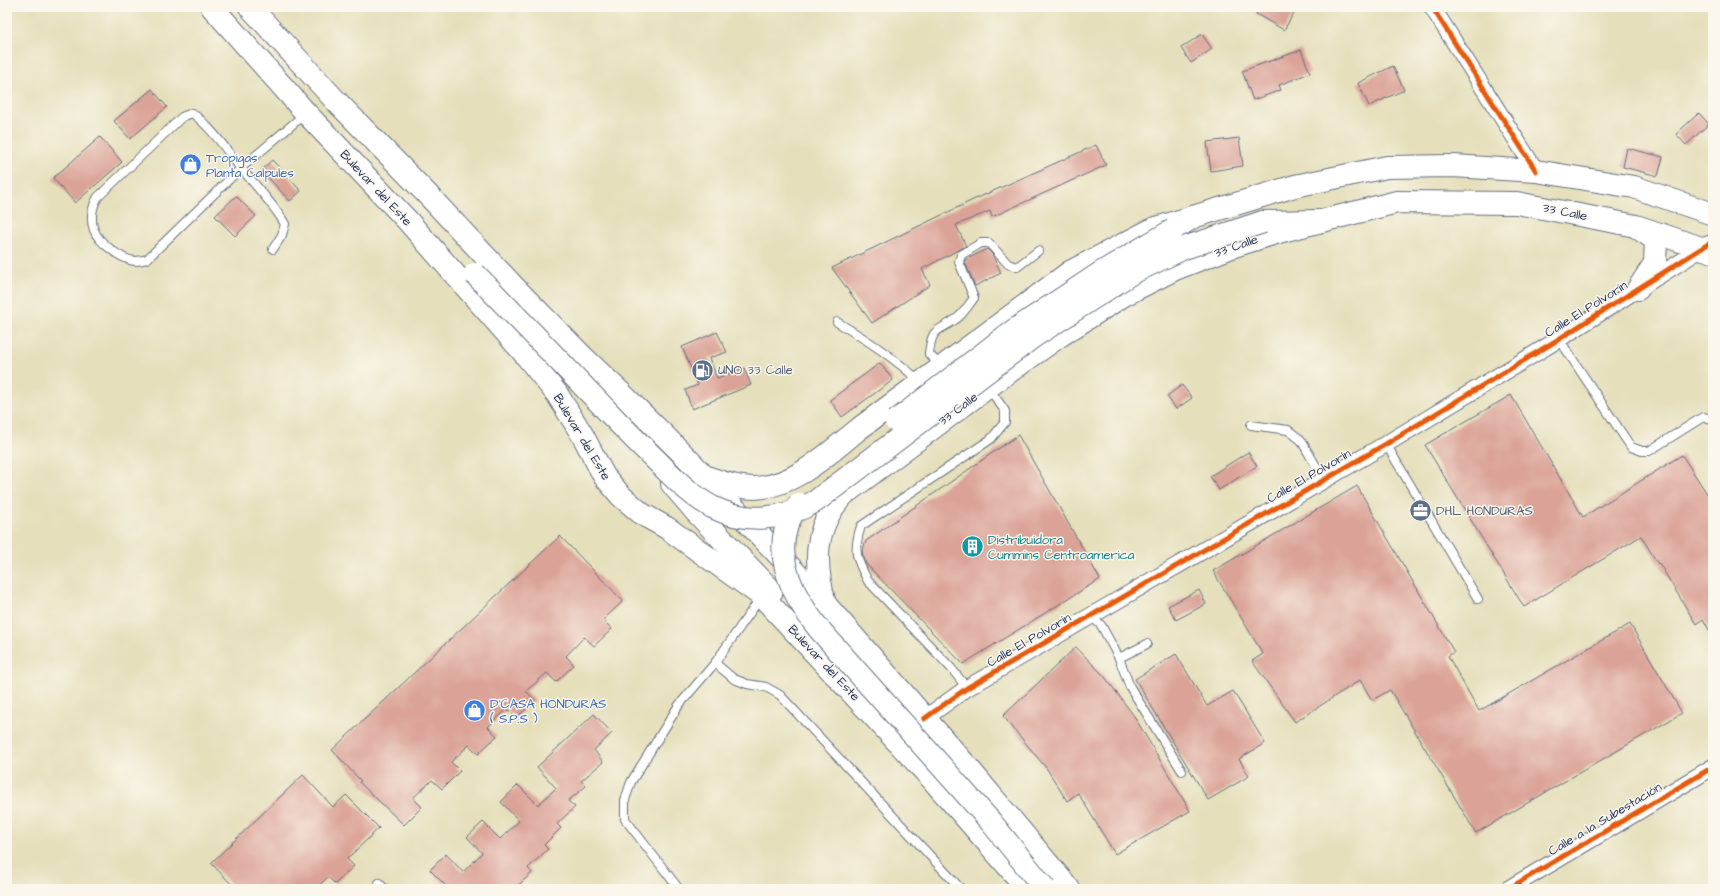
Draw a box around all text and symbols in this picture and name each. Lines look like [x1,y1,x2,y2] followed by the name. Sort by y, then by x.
[336,146,416,230] street label: Bulevar del Este
[206,149,294,182] place label: Tropigas Planta Calpules
[177,152,203,178] shop icon: Tropigas Planta Calpules
[1541,199,1589,225] street label: 33 Calle
[1212,230,1260,262] street label: 33 Calle
[1541,276,1631,342] street label: Calle El Polvorín
[690,357,716,383] fuel station icon: UNO 33 Calle
[718,361,793,379] place label: UNO 33 Calle
[934,388,982,430] street label: 33 Calle
[549,390,615,484] street label: Bulevar del Este
[1264,444,1355,507] street label: Calle El Polvorín
[1408,498,1434,524] office icon: DHL HONDURAS
[1436,502,1533,520] place label: DHL HONDURAS
[988,531,1135,564] place label: Distribuidora Cummins Centroamerica
[960,534,986,560] building icon: Distribuidora Cummins Centroamerica
[984,608,1075,671] street label: Calle El Polvorín
[784,621,864,705] street label: Bulevar del Este
[490,695,606,728] place label: D'CASA HONDURAS ( S.P.S )
[462,698,488,724] shop icon: D'CASA HONDURAS ( S.P.S )
[1545,778,1666,860] street label: Calle a la Subestación

